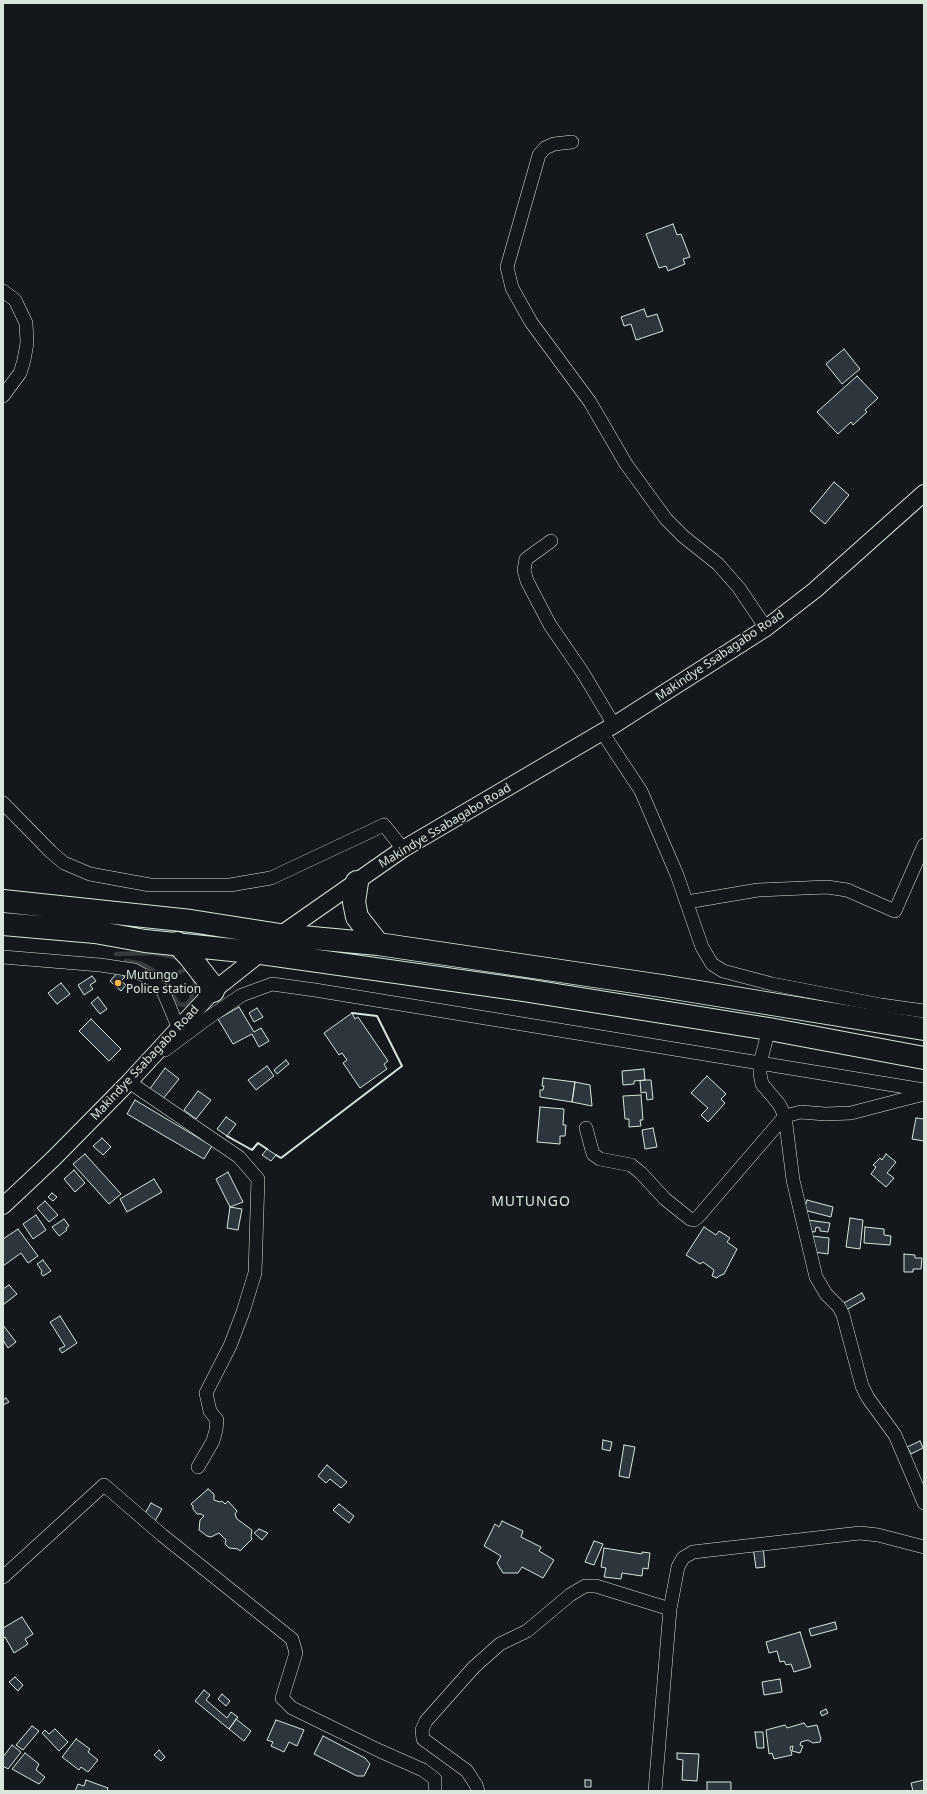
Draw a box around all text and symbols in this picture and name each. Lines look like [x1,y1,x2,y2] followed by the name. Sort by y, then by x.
[653,608,787,704] street label: Makindye Ssabagabo Road
[376,781,514,871] street label: Makindye Ssabagabo Road
[126,969,201,997] place label: Mutungo Police station
[113,978,123,988] marker: Mutungo Police station
[88,1003,202,1123] street label: Makindye Ssabagabo Road
[491,1194,571,1210] district label: MUTUNGO

